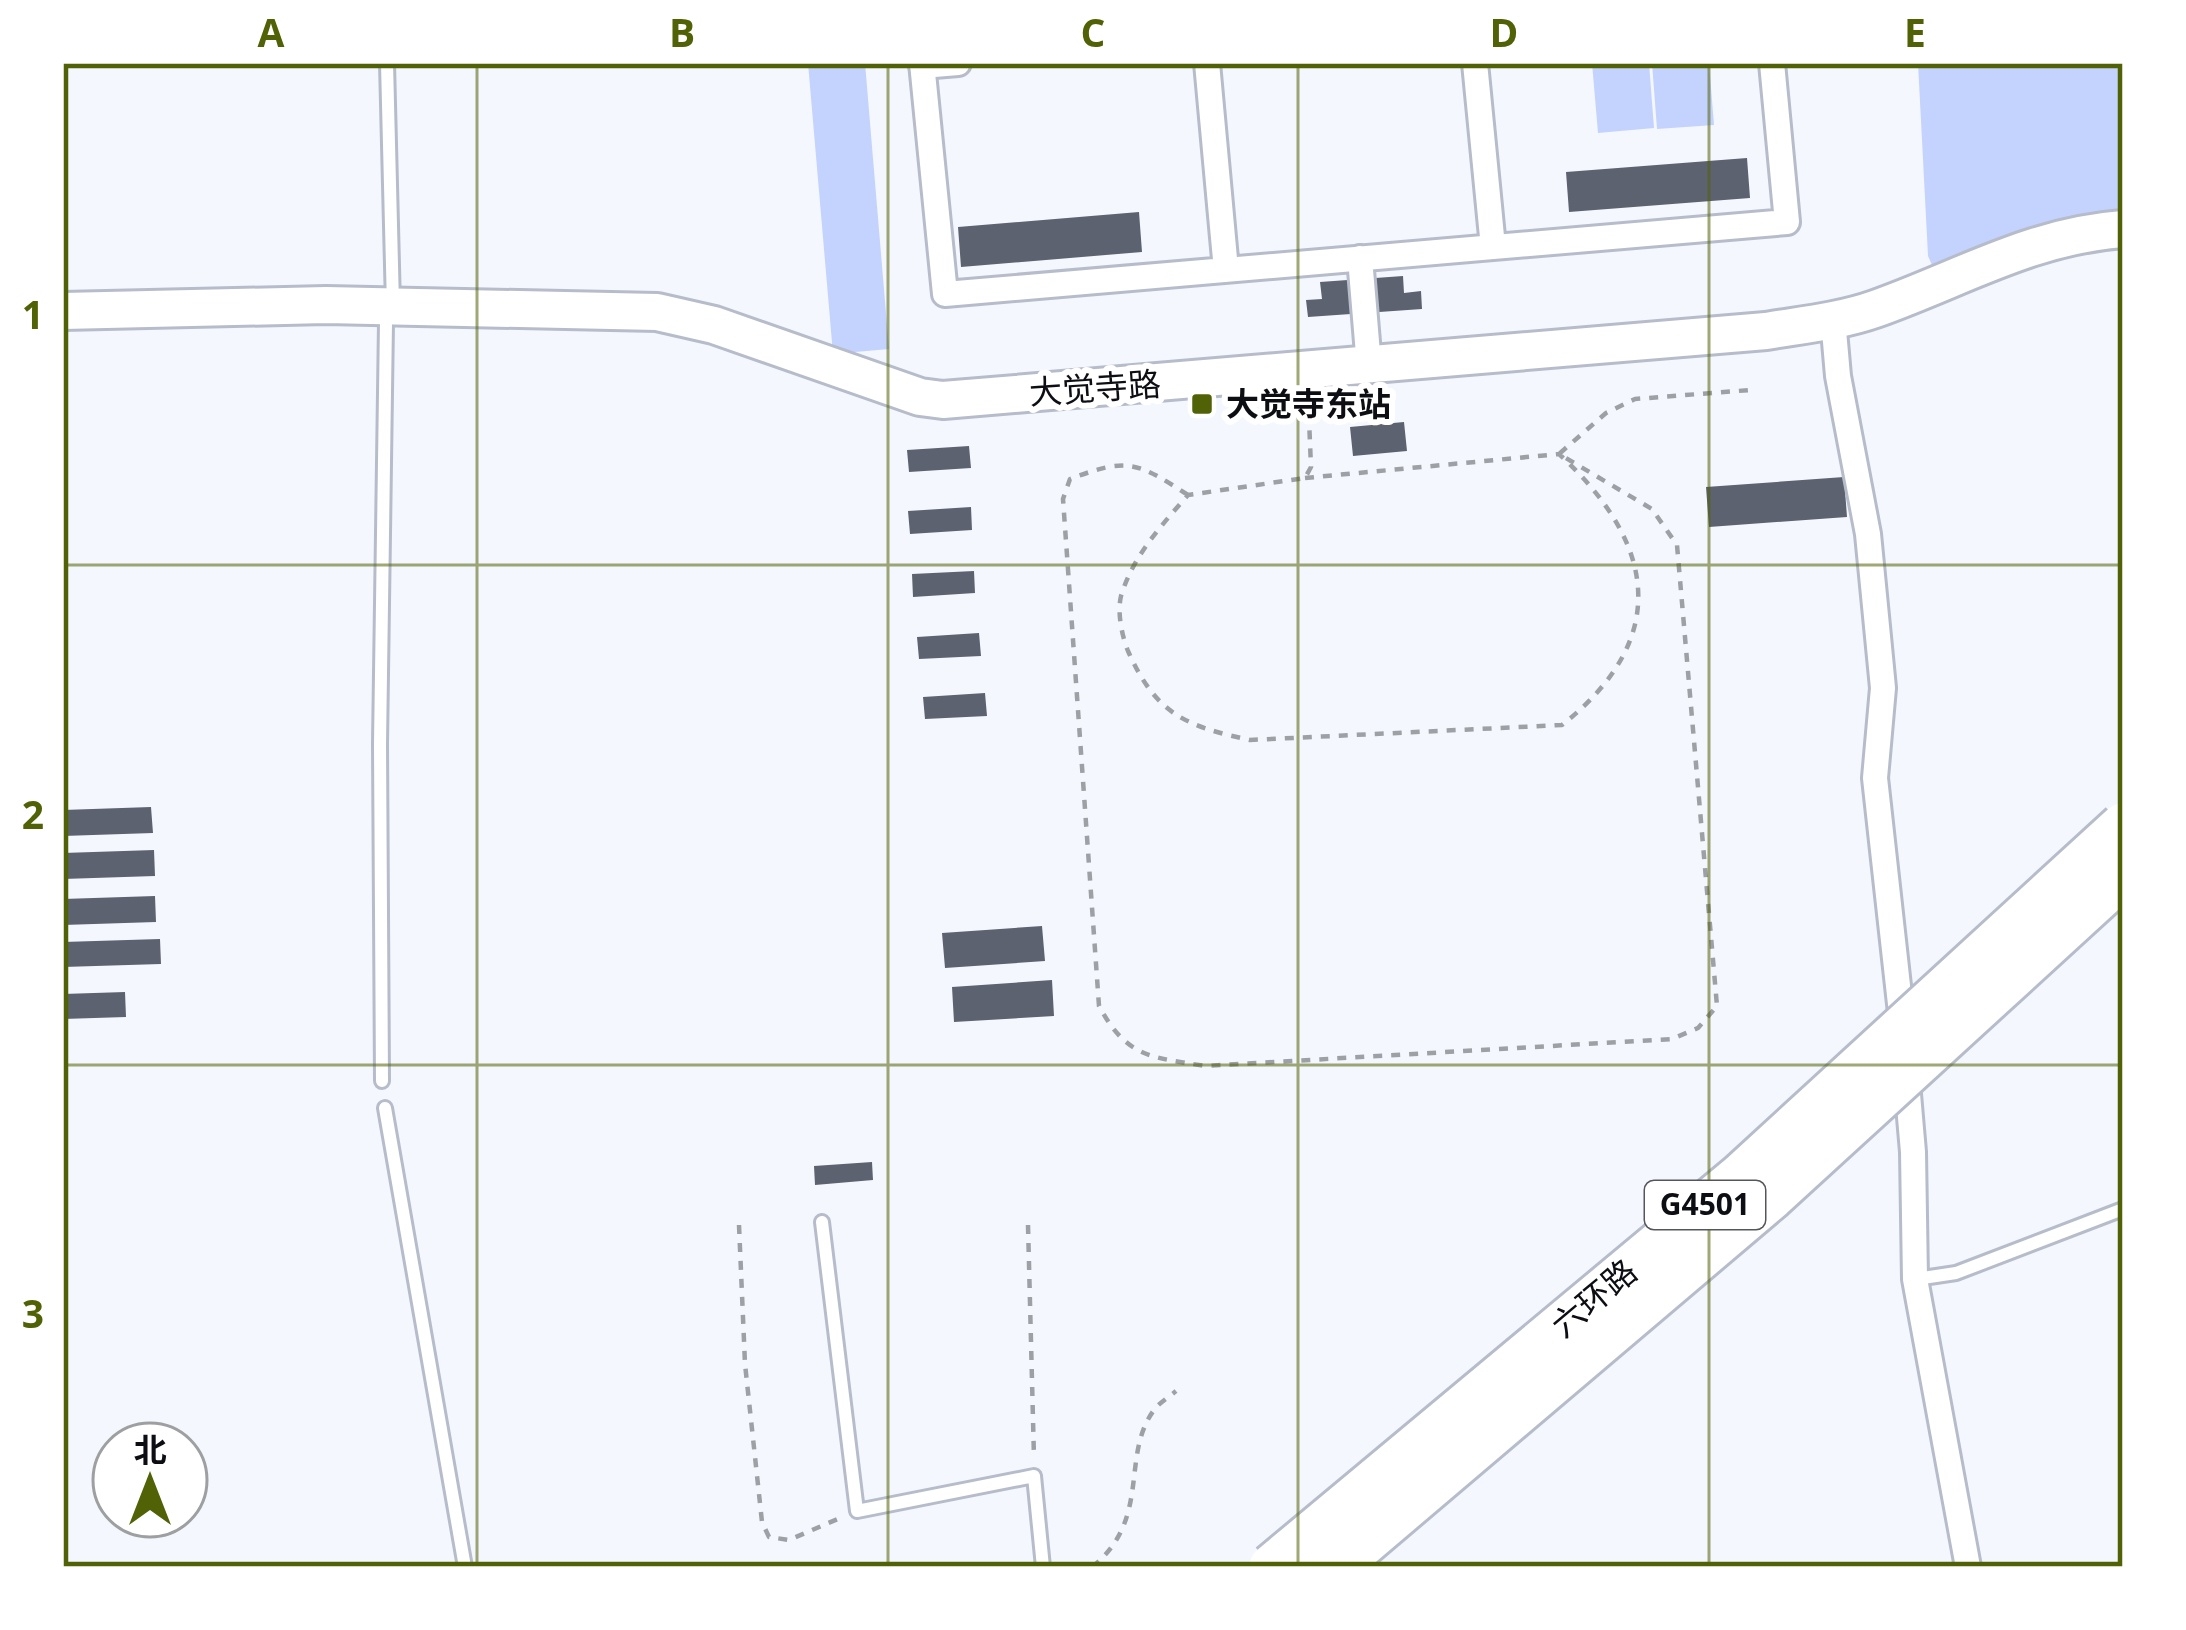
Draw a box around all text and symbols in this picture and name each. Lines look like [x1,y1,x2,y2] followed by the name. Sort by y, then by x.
[258,5,285,58] text: A
[669,5,695,58] text: B
[1081,5,1105,58] text: C
[1490,5,1518,58] text: D
[1904,5,1926,58] text: E
[22,287,44,340] text: 1
[1028,360,1162,415] street label: 大觉寺路
[1226,381,1391,426] place label: 大觉寺东站
[1189,391,1215,417] marker: 大觉寺东站
[22,787,44,840] text: 2
[1645,1181,1765,1229] road number: G4501
[1541,1249,1646,1347] street label: 六环路
[22,1286,44,1339] text: 3
[90,1420,210,1540] north arrow
[134,1427,167,1472] text: 北

